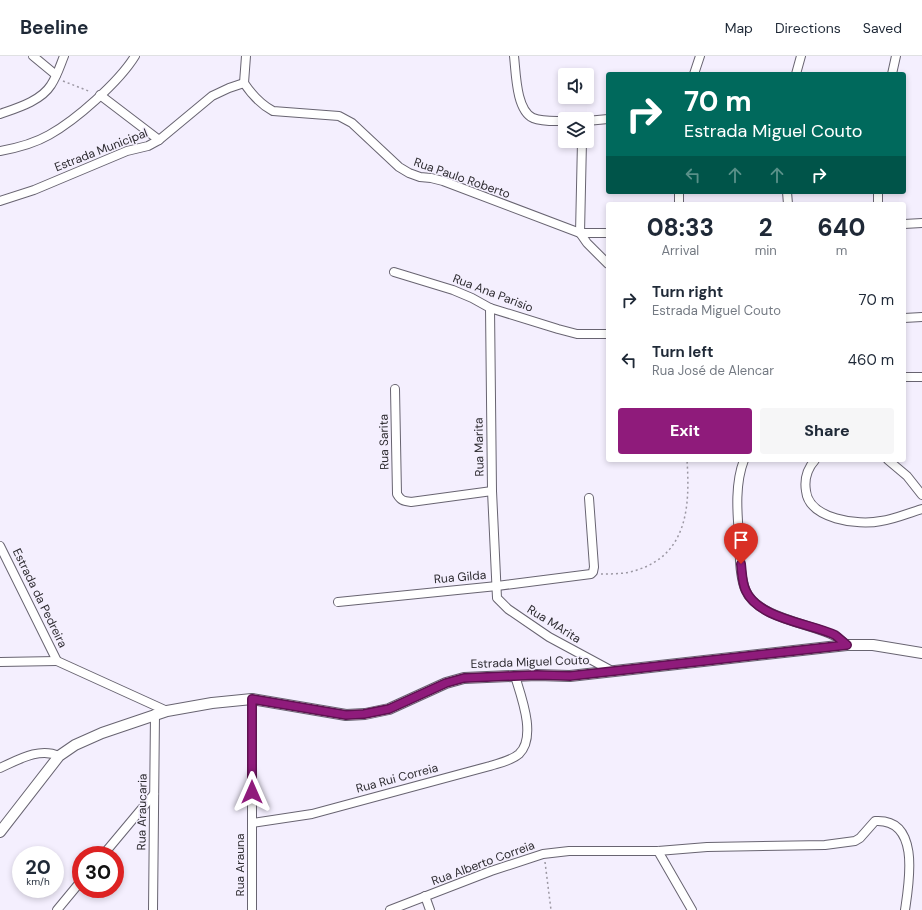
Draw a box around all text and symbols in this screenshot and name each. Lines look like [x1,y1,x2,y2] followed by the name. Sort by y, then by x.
[20,15,88,40] text: Beeline
[725,19,753,37] text: Map
[775,19,841,37] text: Directions
[863,19,902,37] text: Saved
[558,68,594,148] map controls
[558,68,594,104] button: sound
[684,83,752,120] text: 70 m
[618,88,670,140] icon: right
[558,112,594,148] button: layers
[684,119,862,143] text: Estrada Miguel Couto
[52,125,150,175] street label: Estrada Municipal
[412,154,512,202] street label: Rua Paulo Roberto
[682,164,704,186] icon: left
[724,164,746,186] icon: ahead
[766,164,788,186] icon: ahead
[808,164,830,186] icon: right
[647,212,714,243] text: 08:33
[759,212,773,243] text: 2
[817,212,865,243] text: 640
[661,242,699,259] text: Arrival
[755,242,777,259] text: min
[836,242,847,259] text: m
[451,270,535,316] street label: Rua Ana Parisio
[652,282,723,302] text: Turn right
[618,289,640,311] icon: right
[859,290,894,310] text: 70 m
[652,302,781,319] text: Estrada Miguel Couto
[652,342,713,362] text: Turn left
[618,349,640,371] icon: left
[848,350,894,370] text: 460 m
[652,362,774,379] text: Rua José de Alencar
[618,408,752,454] button: Exit
[760,408,894,454] button: Share
[376,414,392,470] street label: Rua Sarita
[470,417,488,477] street label: Rua Marita
[724,523,758,564] pin
[730,529,752,551] icon: arrive
[9,546,71,650] street label: Estrada da Pedreira
[433,567,487,587] street label: Rua Gilda
[524,601,584,647] street label: Rua MArita
[470,652,590,672] street label: Estrada Miguel Couto
[354,759,440,797] street label: Rua Rui Correia
[231,771,273,813] position arrow
[133,773,151,851] street label: Rua Araucaria
[232,834,248,896] street label: Rua Arauna
[429,837,537,889] street label: Rua Alberto Correia
[72,846,124,898] speed limit sign: 30
[25,854,51,880] text: 20
[26,875,50,888] text: km/h

